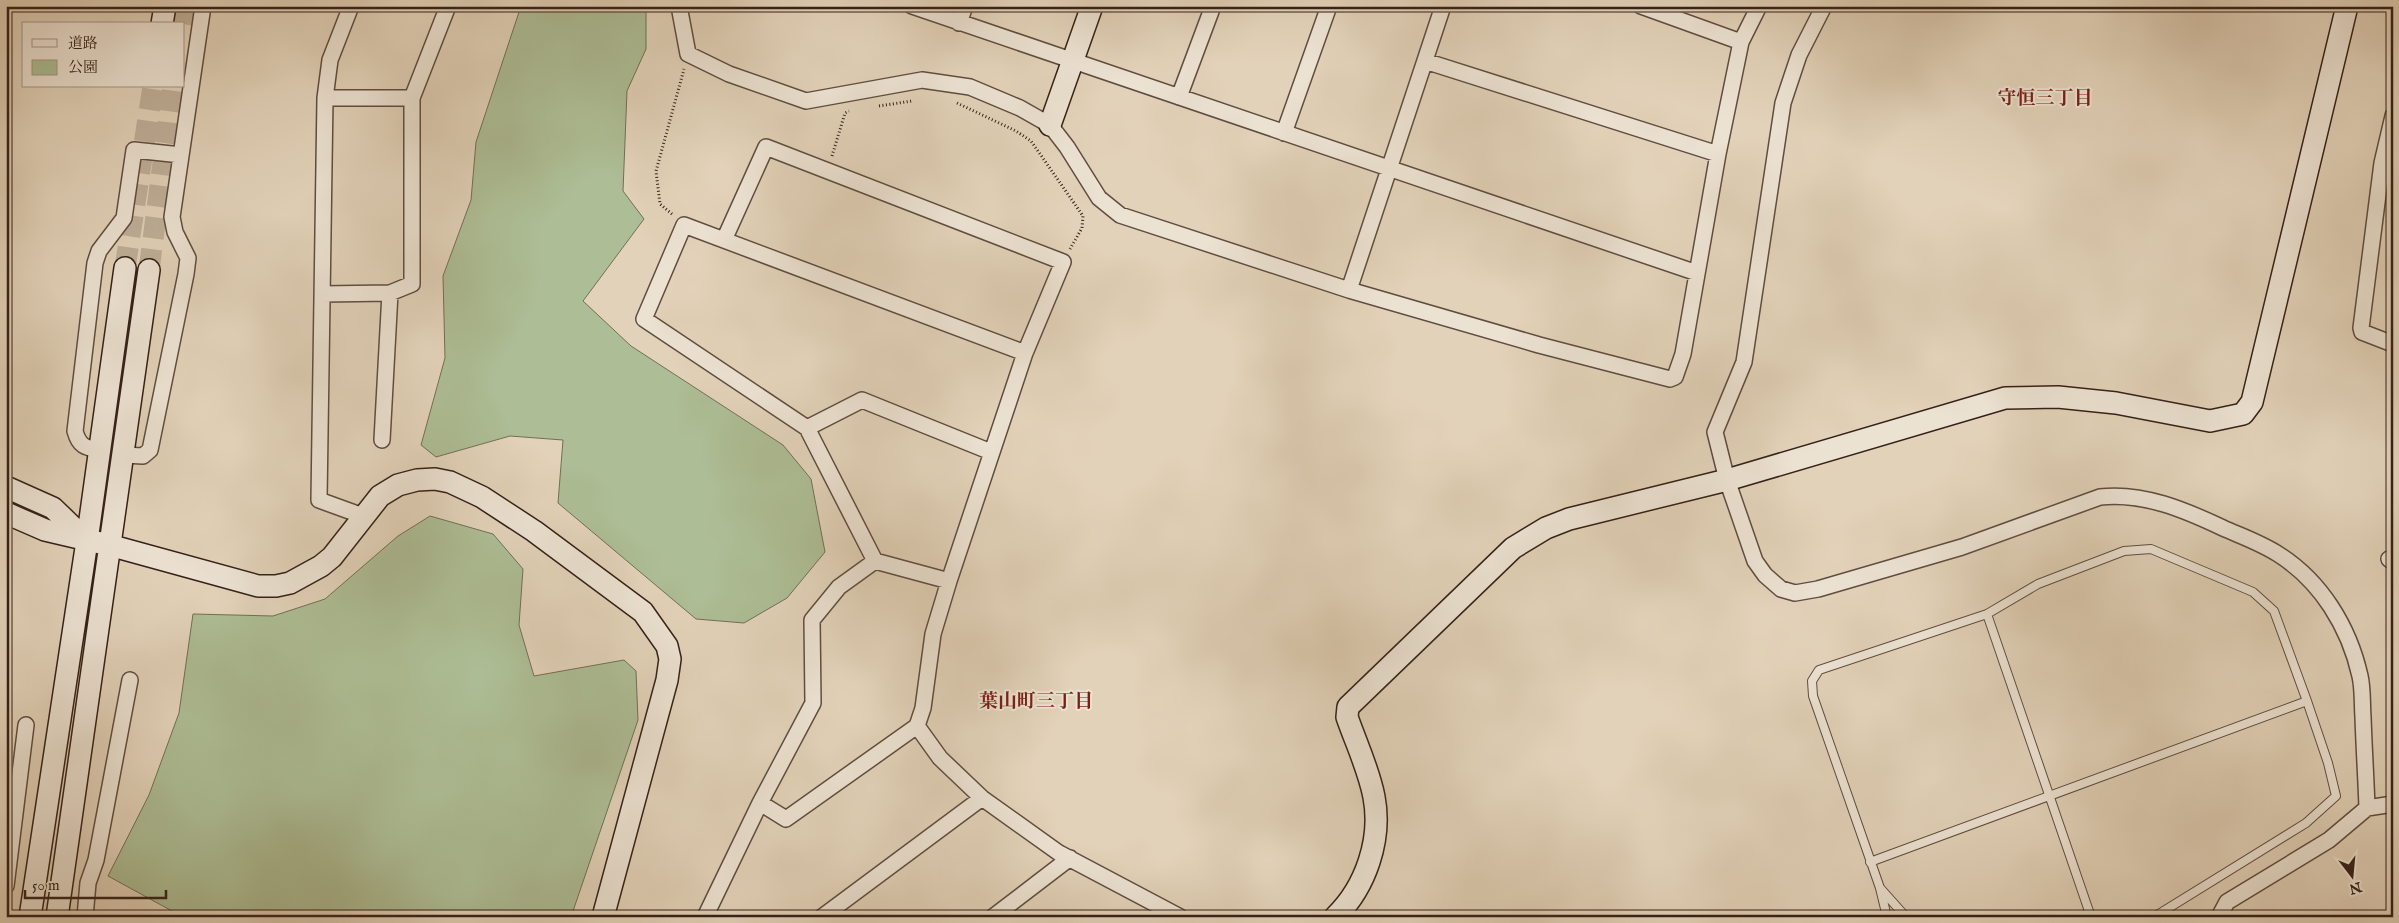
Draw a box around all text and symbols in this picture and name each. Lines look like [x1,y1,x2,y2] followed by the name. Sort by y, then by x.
[22,22,185,88] legend
[68,34,98,53] text: 道路
[68,58,98,77] text: 公園
[1997,87,2093,111] district label: 守恒三丁目
[979,690,1093,714] district label: 葉山町三丁目
[2326,850,2376,900] north arrow
[25,868,166,900] scale bar
[32,876,60,895] text: 50 m
[2347,877,2365,898] text: N

